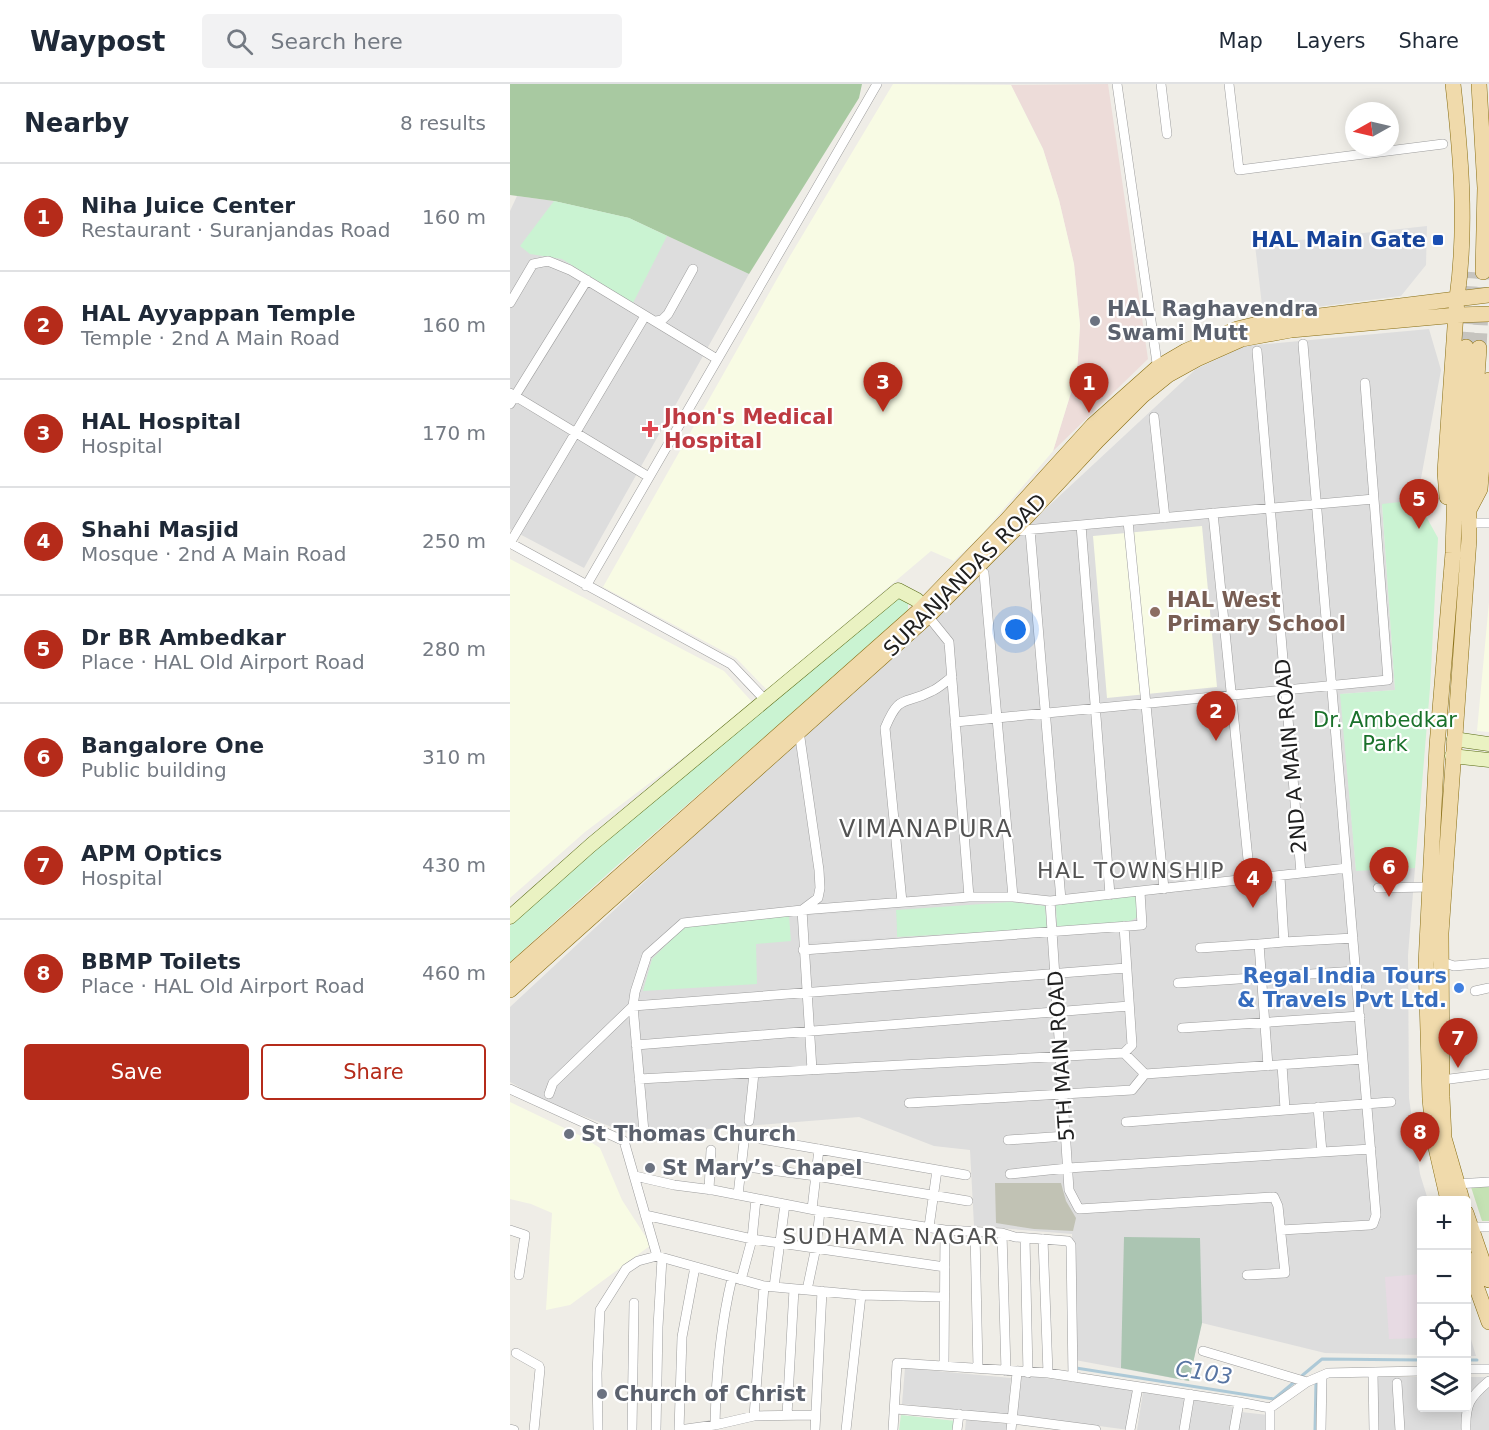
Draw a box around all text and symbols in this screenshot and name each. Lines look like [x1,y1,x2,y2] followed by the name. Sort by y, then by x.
[202,14,622,68] search box
[30,25,166,58] text: Waypost
[223,25,256,58] icon: search
[271,29,403,54] text: Search here
[1219,29,1263,53] text: Map
[1296,29,1365,53] text: Layers
[1398,29,1459,53] text: Share
[1345,102,1399,156] north arrow
[24,108,129,138] text: Nearby
[400,111,486,135] text: 8 results
[81,193,295,218] text: Niha Juice Center
[37,205,50,229] text: 1
[422,205,486,229] text: 160 m
[81,218,391,242] text: Restaurant · Suranjandas Road
[1251,228,1426,252] place label: HAL Main Gate
[1431,233,1445,247] marker: HAL Main Gate
[1107,297,1318,345] place label: HAL Raghavendra Swami Mutt
[81,301,356,326] text: HAL Ayyappan Temple
[37,313,50,337] text: 2
[422,313,486,337] text: 160 m
[1088,314,1102,328] marker: HAL Raghavendra Swami Mutt
[81,326,340,350] text: Temple · 2nd A Main Road
[864,362,902,412] pin: 3
[1070,364,1108,413] pin: 1
[662,405,834,453] place label: Jhon's Medical Hospital
[81,409,241,434] text: HAL Hospital
[641,420,659,438] marker: Jhon's Medical Hospital
[37,421,50,445] text: 3
[422,421,486,445] text: 170 m
[81,434,163,458] text: Hospital
[1400,480,1438,529] pin: 5
[879,489,1051,661] street label: SURANJANDAS ROAD
[81,517,239,542] text: Shahi Masjid
[37,529,50,553] text: 4
[422,529,486,553] text: 250 m
[81,542,346,566] text: Mosque · 2nd A Main Road
[1167,588,1346,636] place label: HAL West Primary School
[1148,605,1162,619] marker: HAL West Primary School
[1001,615,1030,644] your location
[81,625,286,650] text: Dr BR Ambedkar
[37,637,50,661] text: 5
[422,637,486,661] text: 280 m
[81,650,365,674] text: Place · HAL Old Airport Road
[1271,658,1311,854] street label: 2ND A MAIN ROAD
[1196,692,1236,741] pin: 2
[1313,708,1457,756] park label: Dr. Ambedkar Park
[81,733,264,758] text: Bangalore One
[37,745,50,769] text: 6
[422,745,486,769] text: 310 m
[81,758,227,782] text: Public building
[839,815,1013,843] district label: VIMANAPURA
[81,841,222,866] text: APM Optics
[1370,848,1408,897] pin: 6
[37,853,50,877] text: 7
[422,853,486,877] text: 430 m
[1037,858,1225,883] district label: HAL TOWNSHIP
[1234,858,1272,908] pin: 4
[81,866,163,890] text: Hospital
[81,949,241,974] text: BBMP Toilets
[37,961,50,985] text: 8
[422,961,486,985] text: 460 m
[1237,964,1447,1012] place label: Regal India Tours & Travels Pvt Ltd.
[1043,970,1079,1142] street label: 5TH MAIN ROAD
[81,974,365,998] text: Place · HAL Old Airport Road
[1452,981,1466,995] marker: Regal India Tours & Travels Pvt Ltd.
[1438,1018,1478,1068] pin: 7
[24,1044,249,1100] button: Save
[261,1044,486,1100] button: Share
[1400,1112,1440,1162] pin: 8
[581,1122,796,1146] place label: St Thomas Church
[562,1127,576,1141] marker: St Thomas Church
[662,1156,862,1180] place label: St Mary’s Chapel
[643,1161,657,1175] marker: St Mary’s Chapel
[1417,1196,1471,1412] map controls
[1417,1196,1471,1250] button: +
[782,1224,1000,1249] district label: SUDHAMA NAGAR
[1417,1250,1471,1304] button: −
[1417,1304,1471,1358] button: locate
[1174,1356,1234,1389] water label: C103
[1417,1358,1471,1412] button: layers
[614,1382,806,1406] place label: Church of Christ
[595,1387,609,1401] marker: Church of Christ

